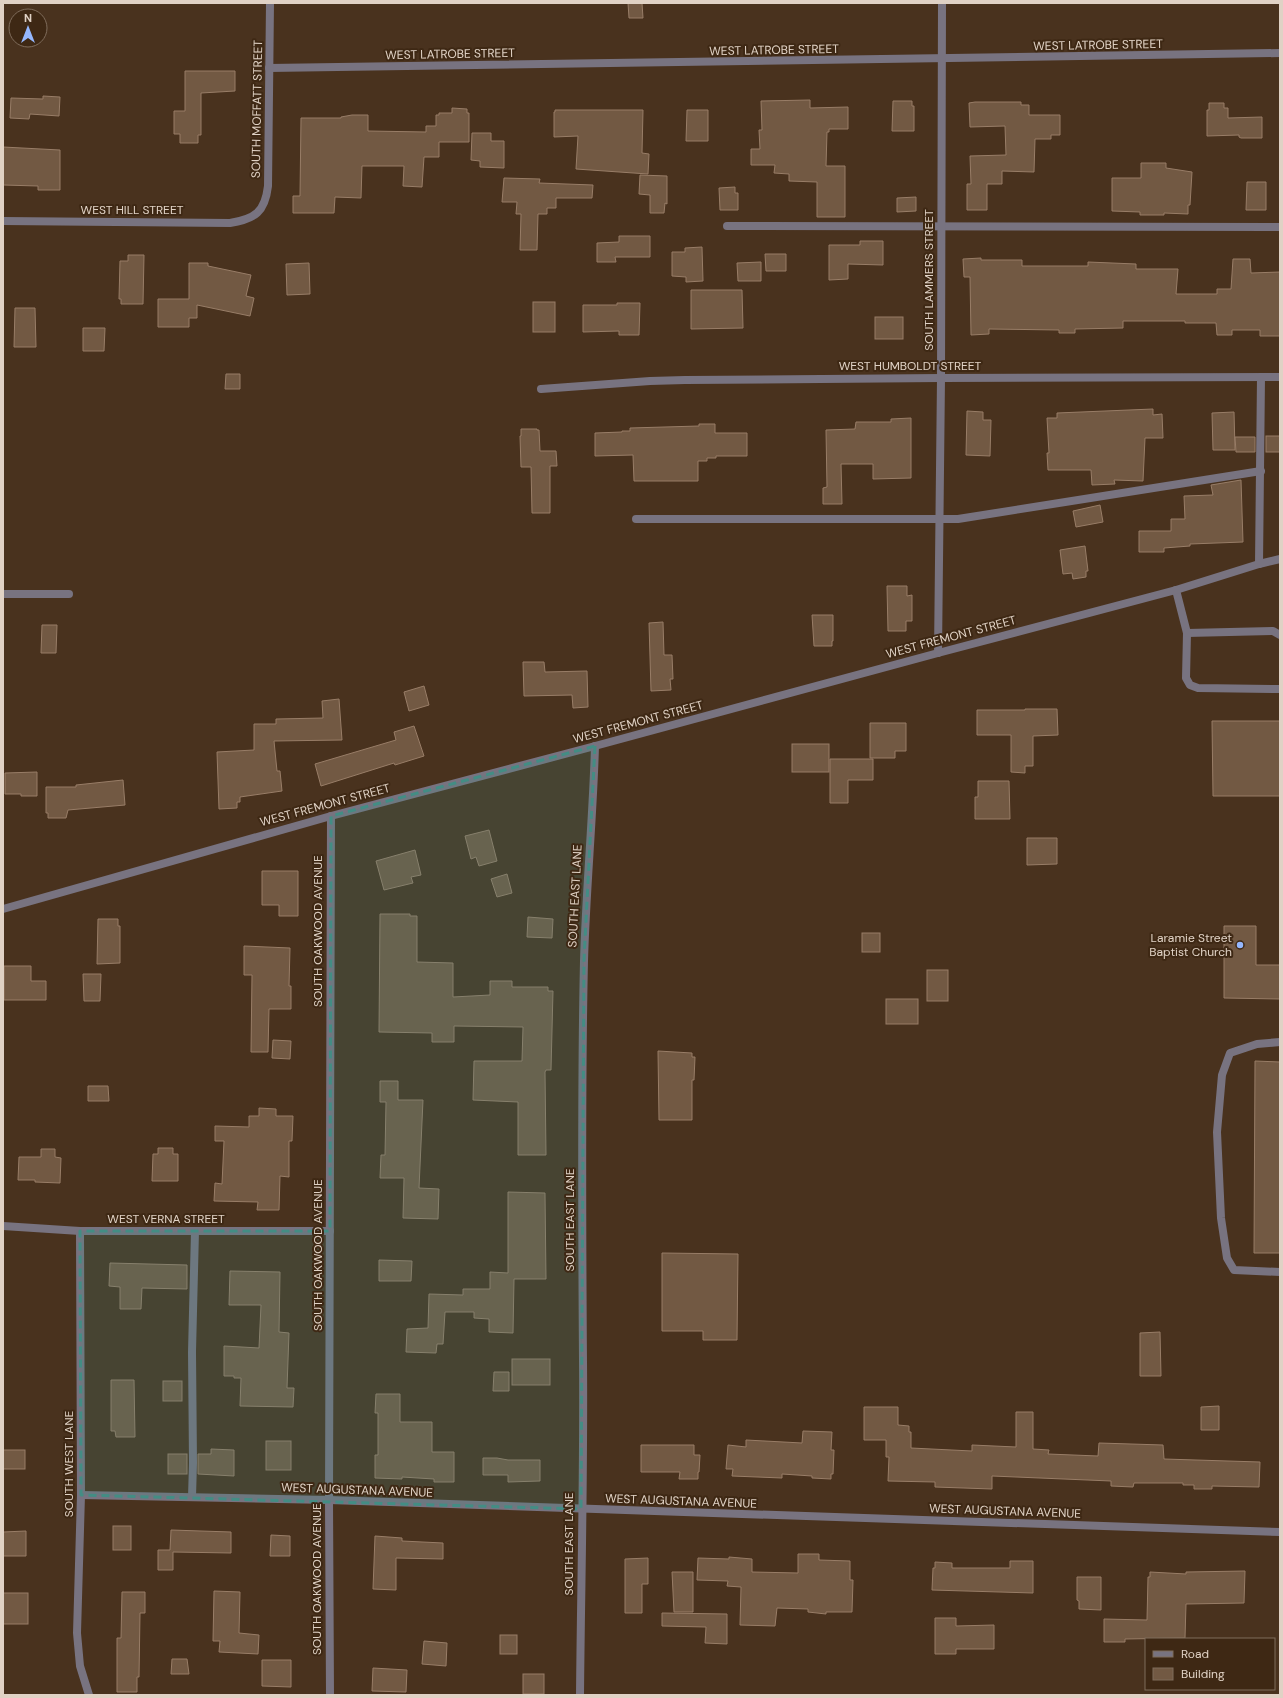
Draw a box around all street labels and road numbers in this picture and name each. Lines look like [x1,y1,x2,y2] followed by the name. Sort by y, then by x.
[1033,36,1163,54] street label: WEST LATROBE STREET
[248,40,266,178] street label: SOUTH MOFFATT STREET
[709,41,839,59] street label: WEST LATROBE STREET
[385,45,515,63] street label: WEST LATROBE STREET
[81,202,184,218] street label: WEST HILL STREET
[921,209,937,351] street label: SOUTH LAMMERS STREET
[839,358,982,374] street label: WEST HUMBOLDT STREET
[884,612,1018,662] street label: WEST FREMONT STREET
[571,697,705,747] street label: WEST FREMONT STREET
[258,780,392,830] street label: WEST FREMONT STREET
[564,844,586,948] street label: SOUTH EAST LANE
[310,855,326,1007] street label: SOUTH OAKWOOD AVENUE
[562,1168,578,1272] street label: SOUTH EAST LANE
[310,1179,326,1331] street label: SOUTH OAKWOOD AVENUE
[107,1211,225,1227] street label: WEST VERNA STREET
[61,1410,77,1517] street label: SOUTH WEST LANE
[281,1479,433,1501] street label: WEST AUGUSTANA AVENUE
[605,1490,757,1512] street label: WEST AUGUSTANA AVENUE
[561,1492,577,1596] street label: SOUTH EAST LANE
[929,1500,1081,1522] street label: WEST AUGUSTANA AVENUE
[309,1503,325,1655] street label: SOUTH OAKWOOD AVENUE

